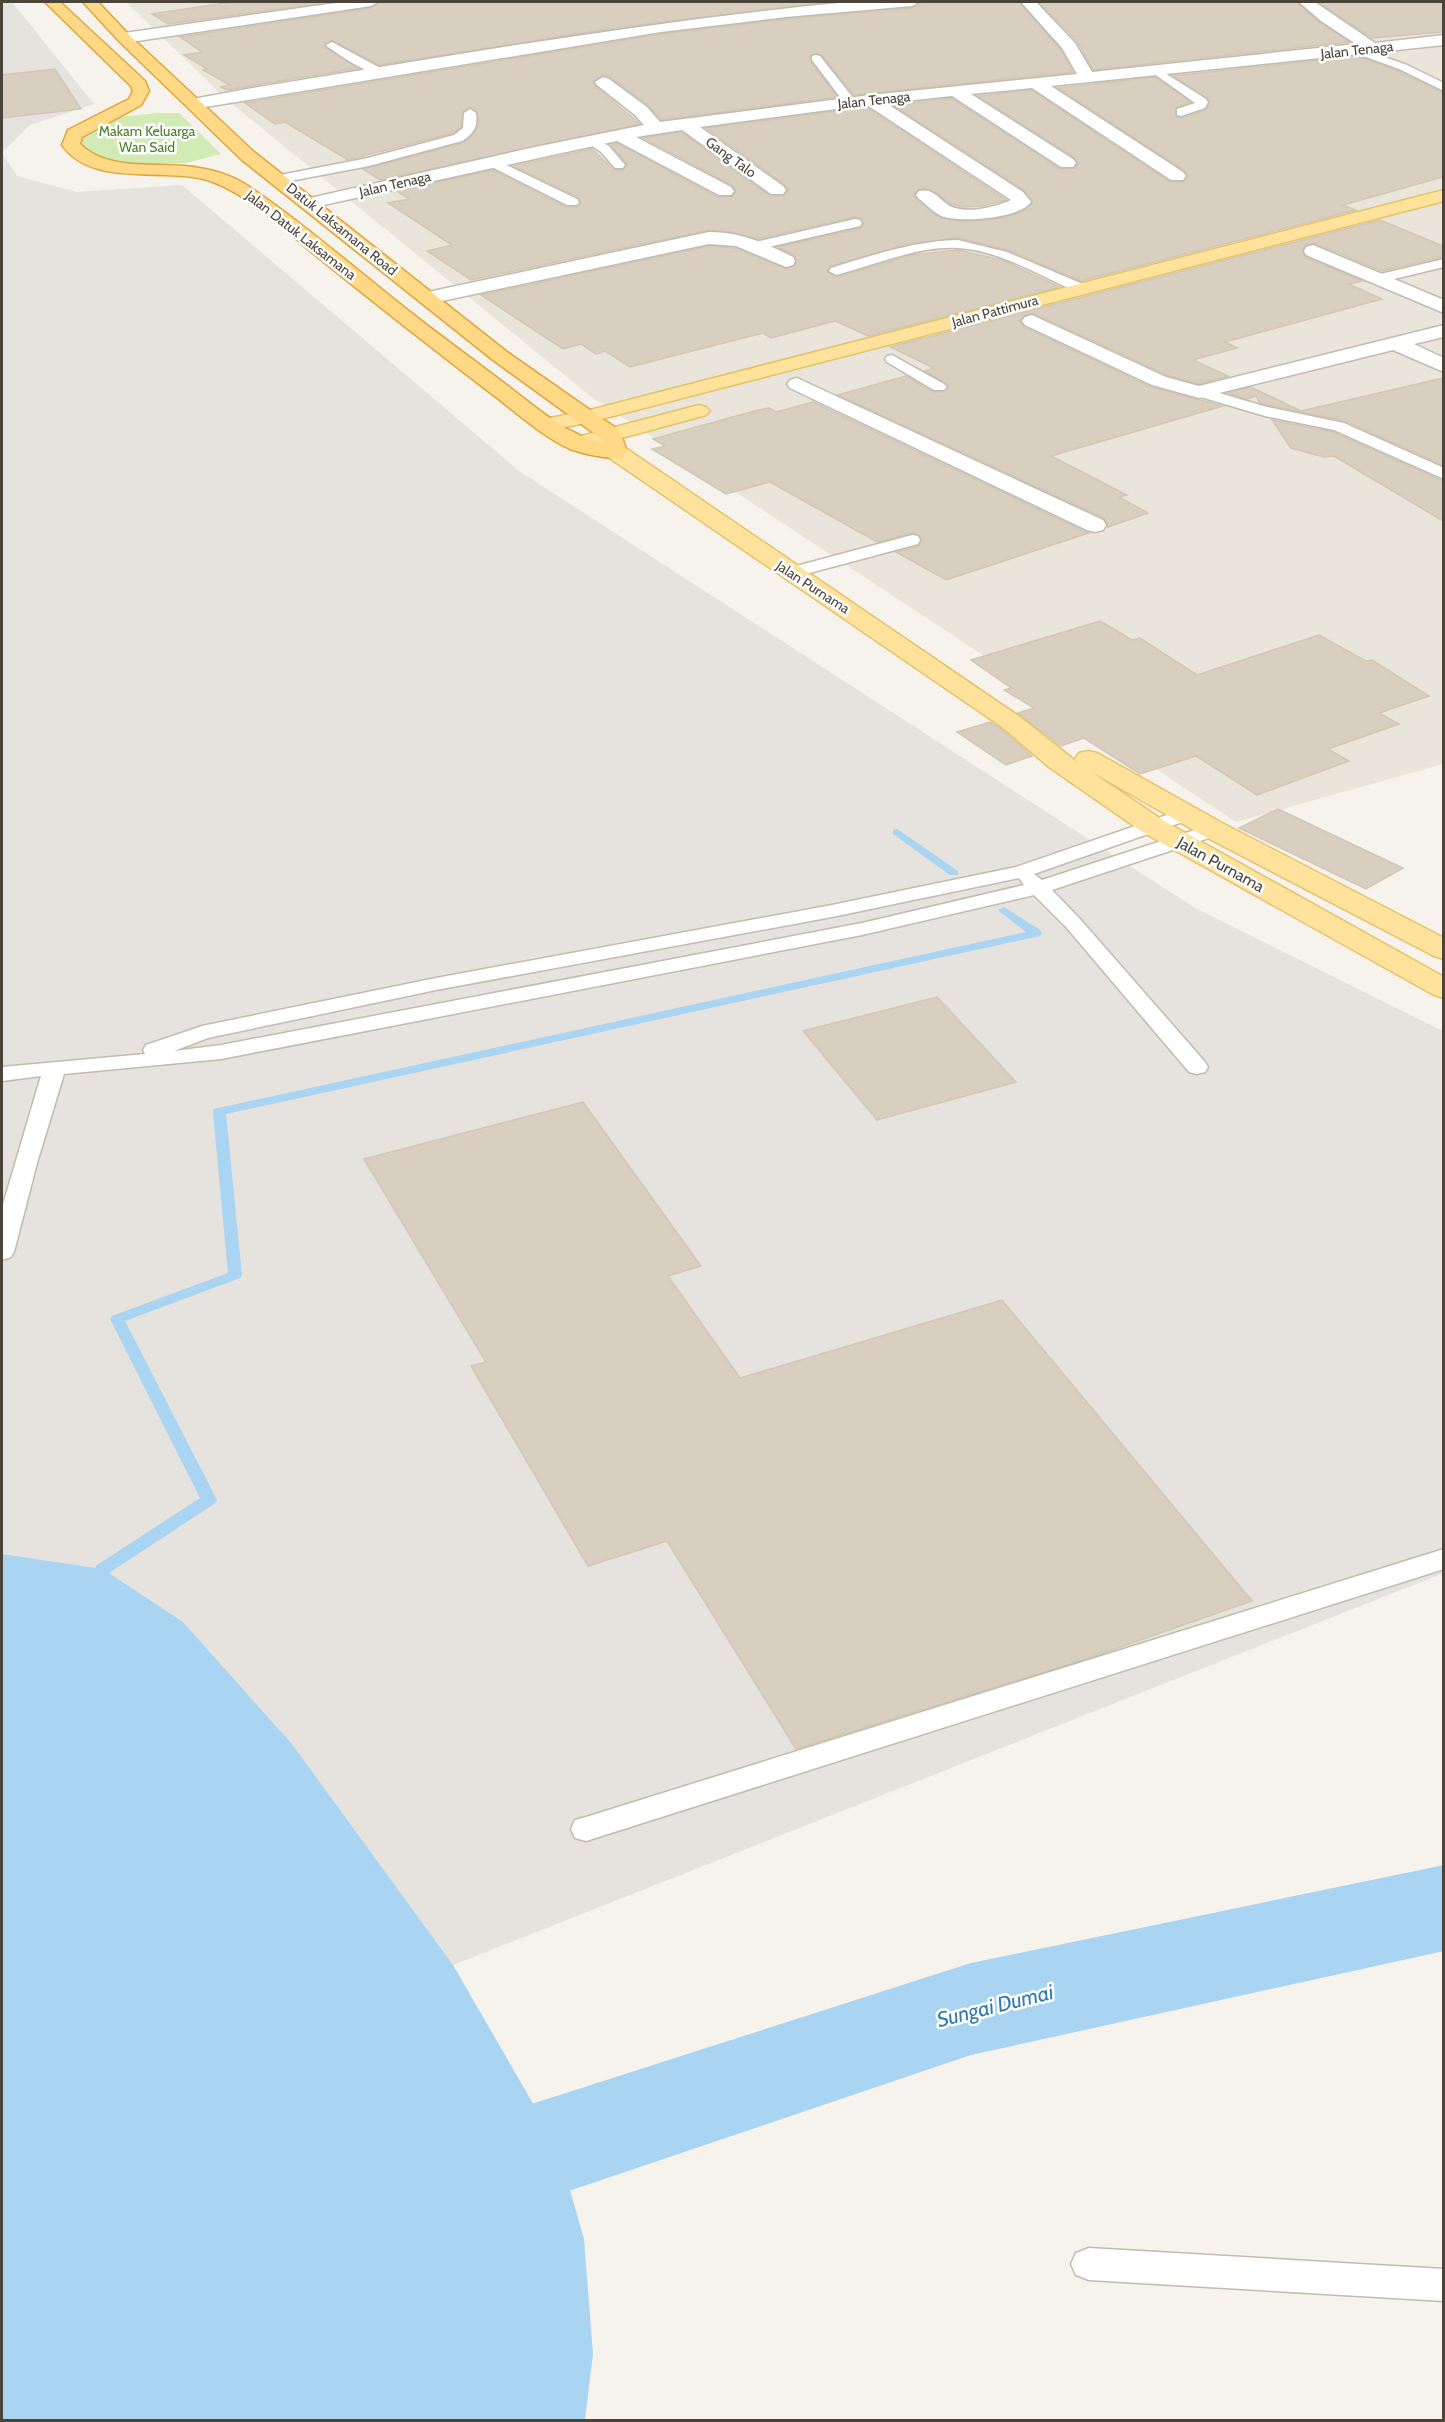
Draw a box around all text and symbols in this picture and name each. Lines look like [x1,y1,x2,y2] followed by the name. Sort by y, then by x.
[1319,37,1394,63] street label: Jalan Tenaga
[836,87,911,113] street label: Jalan Tenaga
[99,122,195,156] park label: Makam Keluarga Wan Said
[702,133,760,182] street label: Gang Talo
[356,167,433,201] street label: Jalan Tenaga
[283,179,401,279] street label: Datuk Laksamana Road
[241,186,360,284] street label: Jalan Datuk Laksamana
[949,291,1040,331] street label: Jalan Pattimura
[772,556,854,618] street label: Jalan Purnama
[1173,832,1268,896] street label: Jalan Purnama
[934,1979,1056,2032] water label: Sungai Dumai

